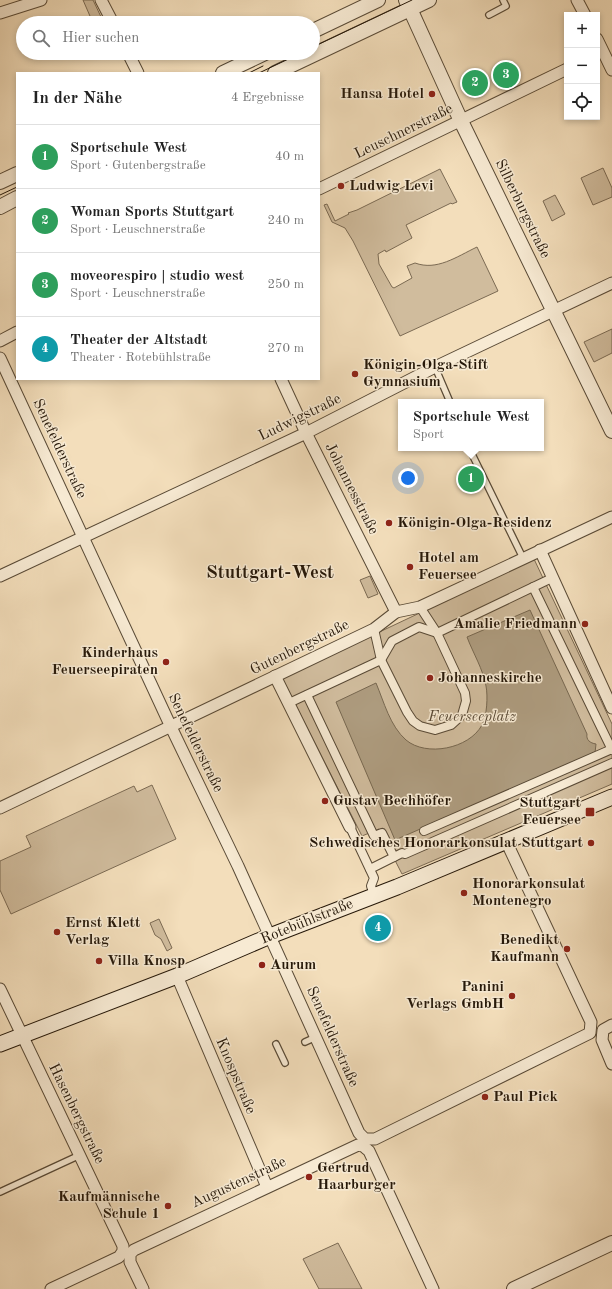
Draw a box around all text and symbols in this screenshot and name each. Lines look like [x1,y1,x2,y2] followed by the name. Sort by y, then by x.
[564,12,600,120] map controls
[564,12,600,48] button: +
[16,16,320,60] search box
[30,27,52,49] icon: search
[62,31,139,46] text: Hier suchen
[564,48,600,84] button: −
[493,60,519,90] pin: 3
[462,68,488,98] pin: 2
[564,84,600,120] button: locate
[340,87,424,102] place label: Hansa Hotel
[427,89,437,99] marker: Hansa Hotel
[32,90,122,107] text: In der Nähe
[231,91,304,104] text: 4 Ergebnisse
[352,102,456,162] street label: Leuschnerstraße
[70,141,187,156] text: Sportschule West
[41,150,49,163] text: 1
[275,150,304,163] text: 40 m
[492,157,552,261] street label: Silberburgstraße
[70,159,206,172] text: Sport · Gutenbergstraße
[349,179,433,194] place label: Ludwig Levi
[336,181,346,191] marker: Ludwig Levi
[70,205,234,220] text: Woman Sports Stuttgart
[41,214,49,227] text: 2
[267,214,304,227] text: 240 m
[70,223,205,236] text: Sport · Leuschnerstraße
[70,269,244,284] text: moveorespiro | studio west
[41,278,49,291] text: 3
[267,278,304,291] text: 250 m
[70,287,205,300] text: Sport · Leuschnerstraße
[70,333,207,348] text: Theater der Altstadt
[41,342,49,355] text: 4
[267,342,304,355] text: 270 m
[70,351,211,364] text: Theater · Rotebühlstraße
[363,358,489,390] place label: Königin-Olga-Stift Gymnasium
[350,369,360,379] marker: Königin-Olga-Stift Gymnasium
[256,392,344,444] street label: Ludwigstraße
[29,397,89,501] street label: Senefelderstraße
[398,399,544,451] popup
[413,410,529,425] text: Sportschule West
[413,428,444,441] text: Sport
[321,441,381,537] street label: Johannesstraße
[458,464,484,494] pin: 1
[398,468,418,488] your location
[397,516,552,531] place label: Königin-Olga-Residenz
[384,518,394,528] marker: Königin-Olga-Residenz
[418,551,479,583] place label: Hotel am Feuersee
[405,562,415,572] marker: Hotel am Feuersee
[206,564,334,583] district label: Stuttgart-West
[453,617,577,632] place label: Amalie Friedmann
[248,618,352,678] street label: Gutenbergstraße
[580,619,590,629] marker: Amalie Friedmann
[51,646,158,678] place label: Kinderhaus Feuerseepiraten
[161,657,171,667] marker: Kinderhaus Feuerseepiraten
[438,671,542,686] place label: Johanneskirche
[425,673,435,683] marker: Johanneskirche
[165,691,225,795] street label: Senefelderstraße
[427,710,516,725] park label: Feuerseeplatz
[333,794,451,809] place label: Gustav Bechhöfer
[320,796,330,806] marker: Gustav Bechhöfer
[519,796,582,828] place label: Stuttgart Feuersee
[584,806,596,818] marker: Stuttgart Feuersee
[309,836,584,851] place label: Schwedisches Honorarkonsulat Stuttgart
[586,838,596,848] marker: Schwedisches Honorarkonsulat Stuttgart
[472,877,586,909] place label: Honorarkonsulat Montenegro
[459,888,469,898] marker: Honorarkonsulat Montenegro
[259,897,355,947] street label: Rotebühlstraße
[365,913,391,943] pin: 4
[65,916,141,948] place label: Ernst Klett Verlag
[52,927,62,937] marker: Ernst Klett Verlag
[490,933,560,965] place label: Benedikt Kaufmann
[562,944,572,954] marker: Benedikt Kaufmann
[107,954,185,969] place label: Villa Knosp
[94,956,104,966] marker: Villa Knosp
[270,958,316,973] place label: Aurum
[257,960,267,970] marker: Aurum
[406,980,504,1012] place label: Panini Verlags GmbH
[303,985,361,1090] street label: Senefelderstraße
[507,991,517,1001] marker: Panini Verlags GmbH
[212,1036,258,1116] street label: Knospstraße
[45,1061,107,1167] street label: Hasenbergstraße
[493,1090,559,1105] place label: Paul Pick
[480,1092,490,1102] marker: Paul Pick
[189,1155,289,1211] street label: Augustenstraße
[317,1161,396,1193] place label: Gertrud Haarburger
[304,1172,314,1182] marker: Gertrud Haarburger
[58,1190,160,1222] place label: Kaufmännische Schule 1
[163,1201,173,1211] marker: Kaufmännische Schule 1

